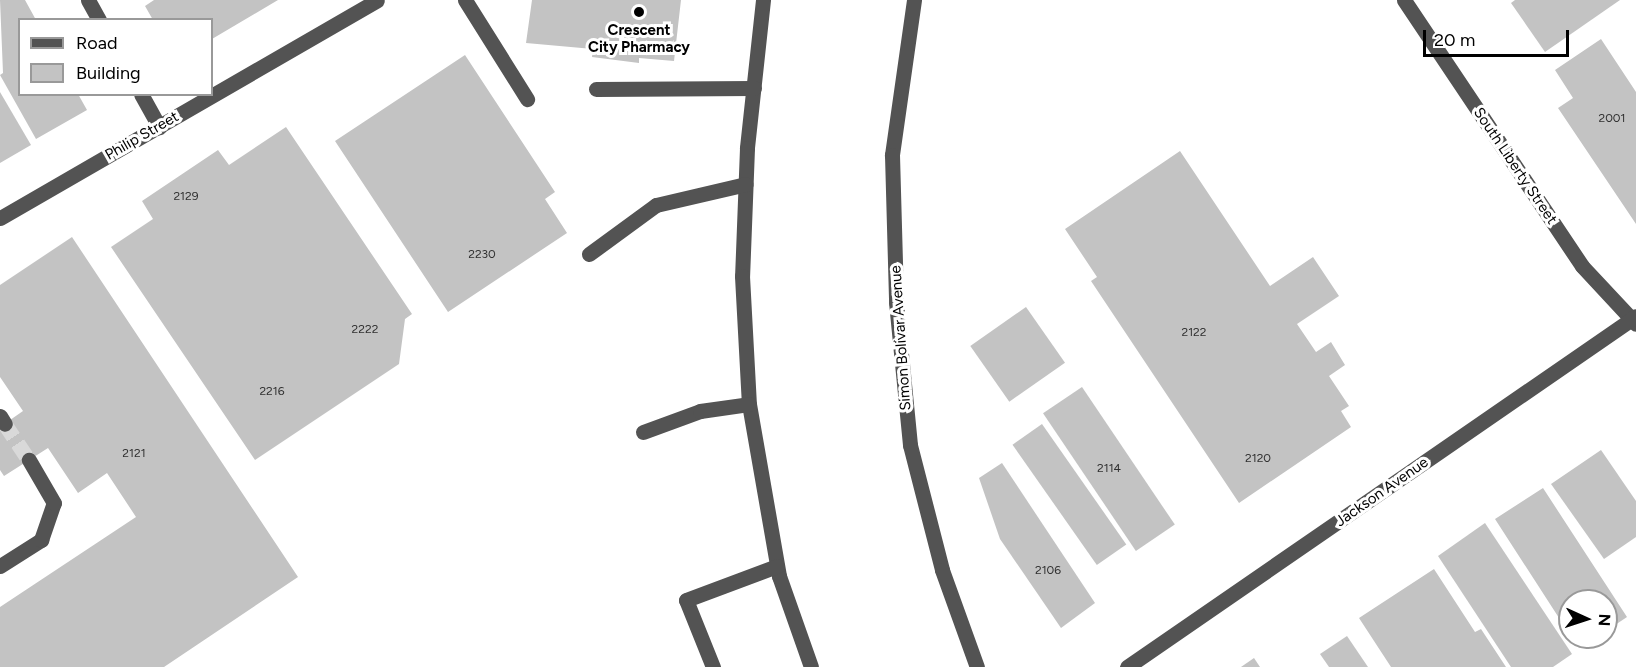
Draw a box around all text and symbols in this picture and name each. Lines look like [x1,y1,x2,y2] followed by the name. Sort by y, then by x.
[632,5,646,19] marker: Crescent City Pharmacy
[18,18,213,96] legend
[1426,18,1572,56] scale bar
[588,21,690,56] place label: Crescent City Pharmacy
[1434,29,1475,51] text: 20 m
[76,32,117,54] text: Road
[76,62,141,84] text: Building
[1469,104,1561,228] street label: South Liberty Street
[102,108,182,164] street label: Philip Street
[1598,112,1626,126] house number: 2001
[173,190,199,204] house number: 2129
[468,248,496,262] house number: 2230
[887,265,915,411] street label: Simon Bolivar Avenue
[352,323,378,337] house number: 2222
[1181,326,1207,340] house number: 2122
[259,385,285,399] house number: 2216
[122,447,146,461] house number: 2121
[1245,452,1271,466] house number: 2120
[1332,453,1432,531] street label: Jackson Avenue
[1097,462,1121,476] house number: 2114
[1035,564,1061,578] house number: 2106
[1558,589,1618,649] north arrow
[1595,613,1614,627] text: N

